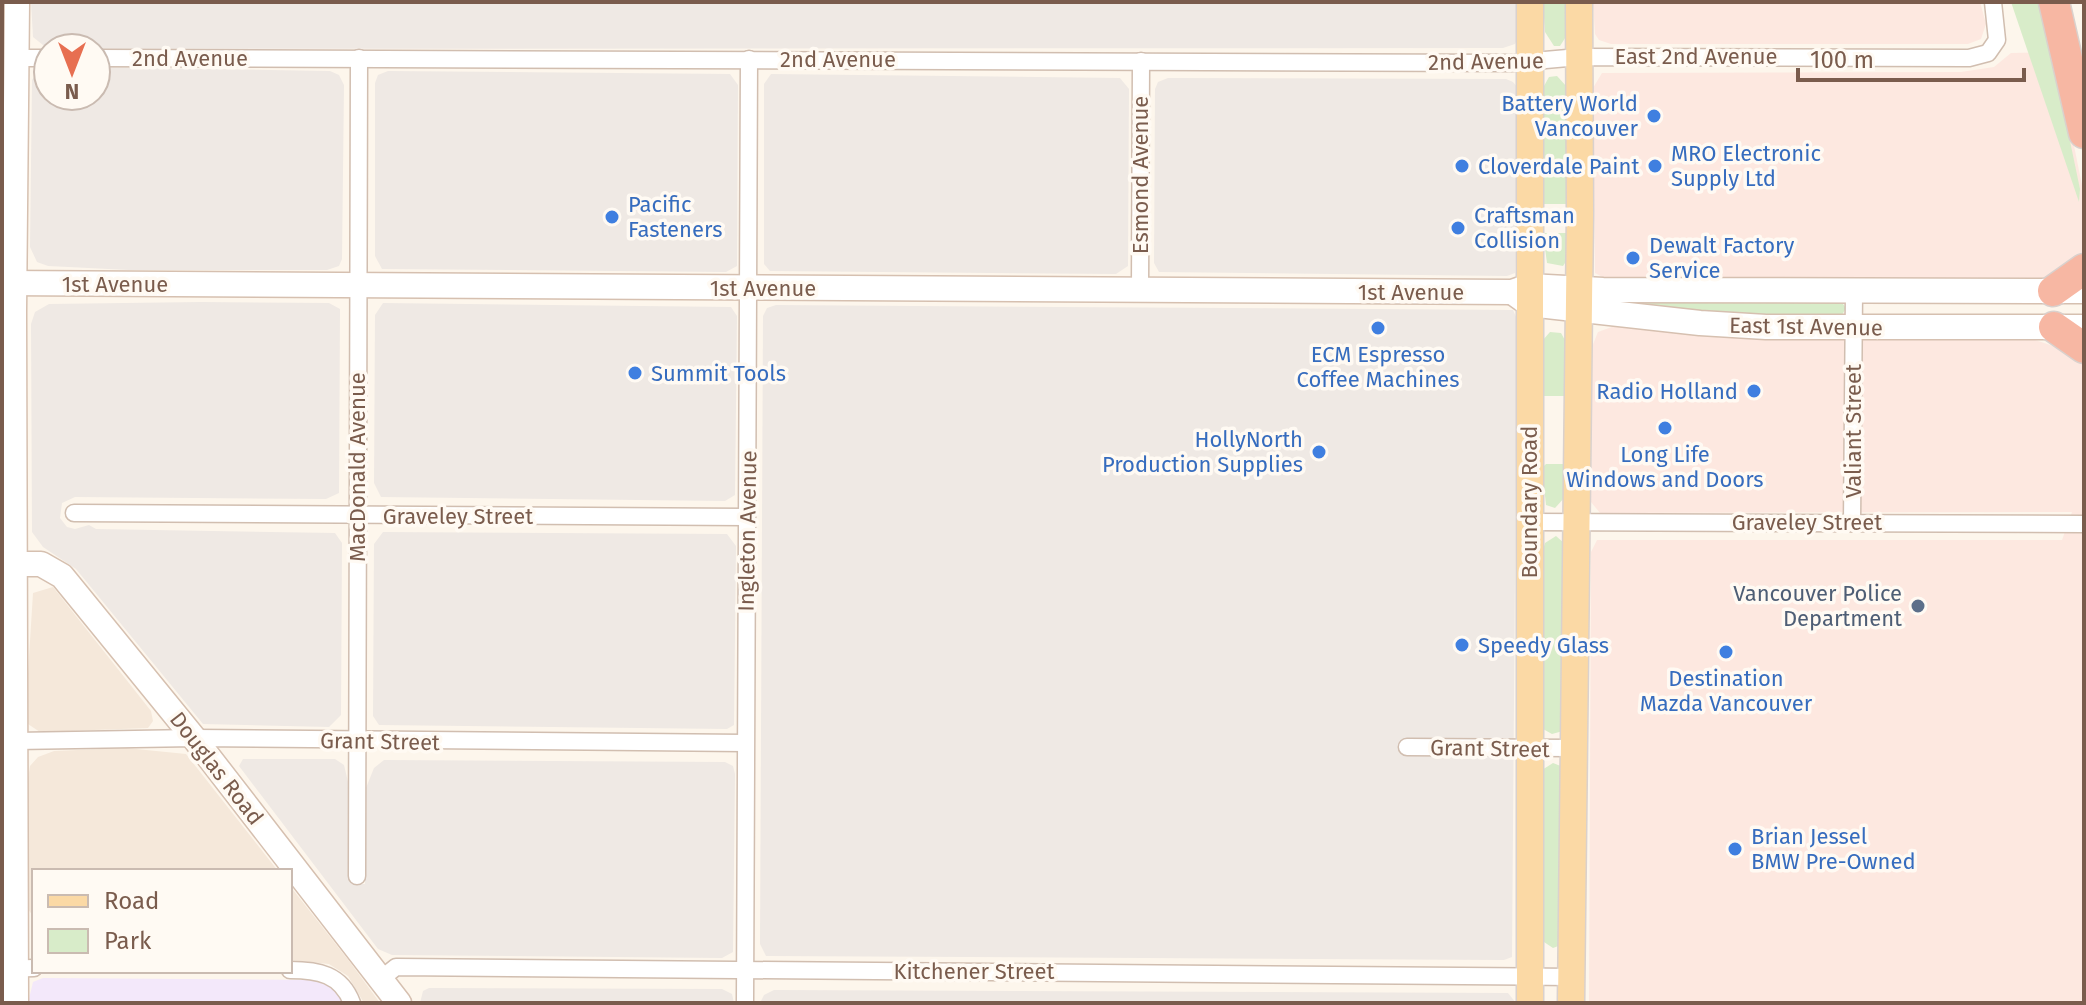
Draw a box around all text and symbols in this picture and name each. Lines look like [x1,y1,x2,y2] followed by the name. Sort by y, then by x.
[32,32,112,112] north arrow
[1798,32,2024,82] scale bar
[1614,43,1778,70] street label: East 2nd Avenue
[132,45,248,72] street label: 2nd Avenue
[780,46,896,73] street label: 2nd Avenue
[1810,46,1874,74] text: 100 m
[1428,47,1544,76] street label: 2nd Avenue
[65,78,79,105] text: N
[1501,90,1638,142] place label: Battery World Vancouver
[1127,96,1154,254] street label: Esmond Avenue
[1645,107,1663,125] marker: Battery World Vancouver
[1671,140,1821,192] place label: MRO Electronic Supply Ltd
[1478,153,1639,180] place label: Cloverdale Paint
[1453,157,1471,175] marker: Cloverdale Paint
[1646,157,1664,175] marker: MRO Electronic Supply Ltd
[628,191,722,243] place label: Pacific Fasteners
[1474,202,1575,254] place label: Craftsman Collision
[603,208,621,226] marker: Pacific Fasteners
[1449,219,1467,237] marker: Craftsman Collision
[1649,232,1795,284] place label: Dewalt Factory Service
[1624,249,1642,267] marker: Dewalt Factory Service
[62,271,168,298] street label: 1st Avenue
[710,275,816,302] street label: 1st Avenue
[1358,279,1464,306] street label: 1st Avenue
[1729,312,1883,341] street label: East 1st Avenue
[1369,319,1387,337] marker: ECM Espresso Coffee Machines
[1297,341,1459,393] place label: ECM Espresso Coffee Machines
[651,360,786,387] place label: Summit Tools
[626,364,644,382] marker: Summit Tools
[1840,364,1867,498] street label: Valiant Street
[344,372,371,562] street label: MacDonald Avenue
[1596,378,1738,405] place label: Radio Holland
[1745,382,1763,400] marker: Radio Holland
[1656,419,1674,437] marker: Long Life Windows and Doors
[1102,426,1303,478] place label: HollyNorth Production Supplies
[1516,426,1543,578] street label: Boundary Road
[1566,441,1764,493] place label: Long Life Windows and Doors
[1310,443,1328,461] marker: HollyNorth Production Supplies
[733,450,762,612] street label: Ingleton Avenue
[383,503,533,530] street label: Graveley Street
[1732,509,1882,536] street label: Graveley Street
[1733,580,1902,632] place label: Vancouver Police Department
[1909,597,1927,615] marker: Vancouver Police Department
[1478,632,1609,659] place label: Speedy Glass
[1453,636,1471,654] marker: Speedy Glass
[1717,643,1735,661] marker: Destination Mazda Vancouver
[1640,665,1813,717] place label: Destination Mazda Vancouver
[164,706,269,830] street label: Douglas Road
[320,727,440,756] street label: Grant Street
[1430,734,1550,763] street label: Grant Street
[1751,823,1916,875] place label: Brian Jessel BMW Pre-Owned
[1726,840,1744,858] marker: Brian Jessel BMW Pre-Owned
[32,869,292,973] legend
[104,887,159,915] text: Road
[104,927,152,955] text: Park
[893,958,1055,985] street label: Kitchener Street

